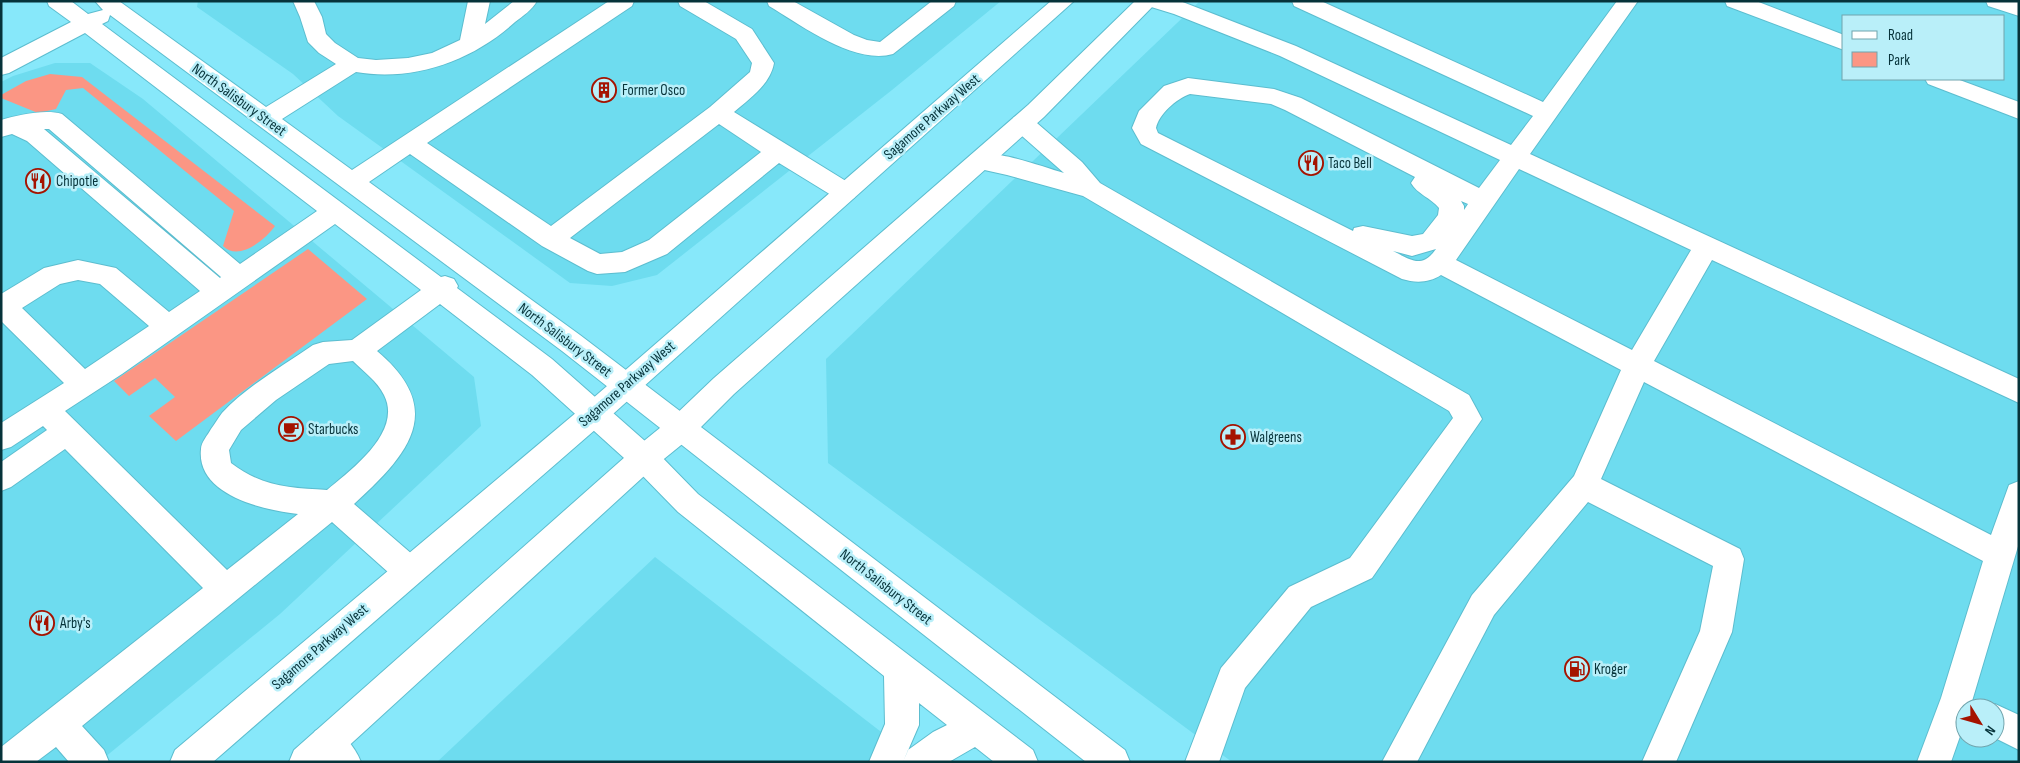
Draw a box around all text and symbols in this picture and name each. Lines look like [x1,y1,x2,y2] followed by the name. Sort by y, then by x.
[1842,15,2005,80] legend
[1888,26,1913,45] text: Road
[1888,51,1910,70] text: Park
[188,59,290,141] street label: North Salisbury Street
[880,70,984,164] street label: Sagamore Parkway West
[591,77,617,103] building icon: Former Osco
[622,81,685,100] place label: Former Osco
[1298,150,1324,176] restaurant icon: Taco Bell
[1328,154,1372,173] place label: Taco Bell
[25,168,51,194] restaurant icon: Chipotle
[56,172,98,191] place label: Chipotle
[515,299,616,382] street label: North Salisbury Street
[575,337,679,431] street label: Sagamore Parkway West
[278,416,304,442] cafe icon: Starbucks
[308,420,358,439] place label: Starbucks
[1220,424,1246,450] pharmacy icon: Walgreens
[1250,428,1302,447] place label: Walgreens
[836,545,936,629] street label: North Salisbury Street
[268,600,372,694] street label: Sagamore Parkway West
[29,610,55,636] restaurant icon: Arby's
[59,614,91,633] place label: Arby's
[1564,656,1590,682] fuel station icon: Kroger
[1594,660,1628,679] place label: Kroger
[1955,698,2005,748] north arrow
[1981,722,1999,739] text: N

